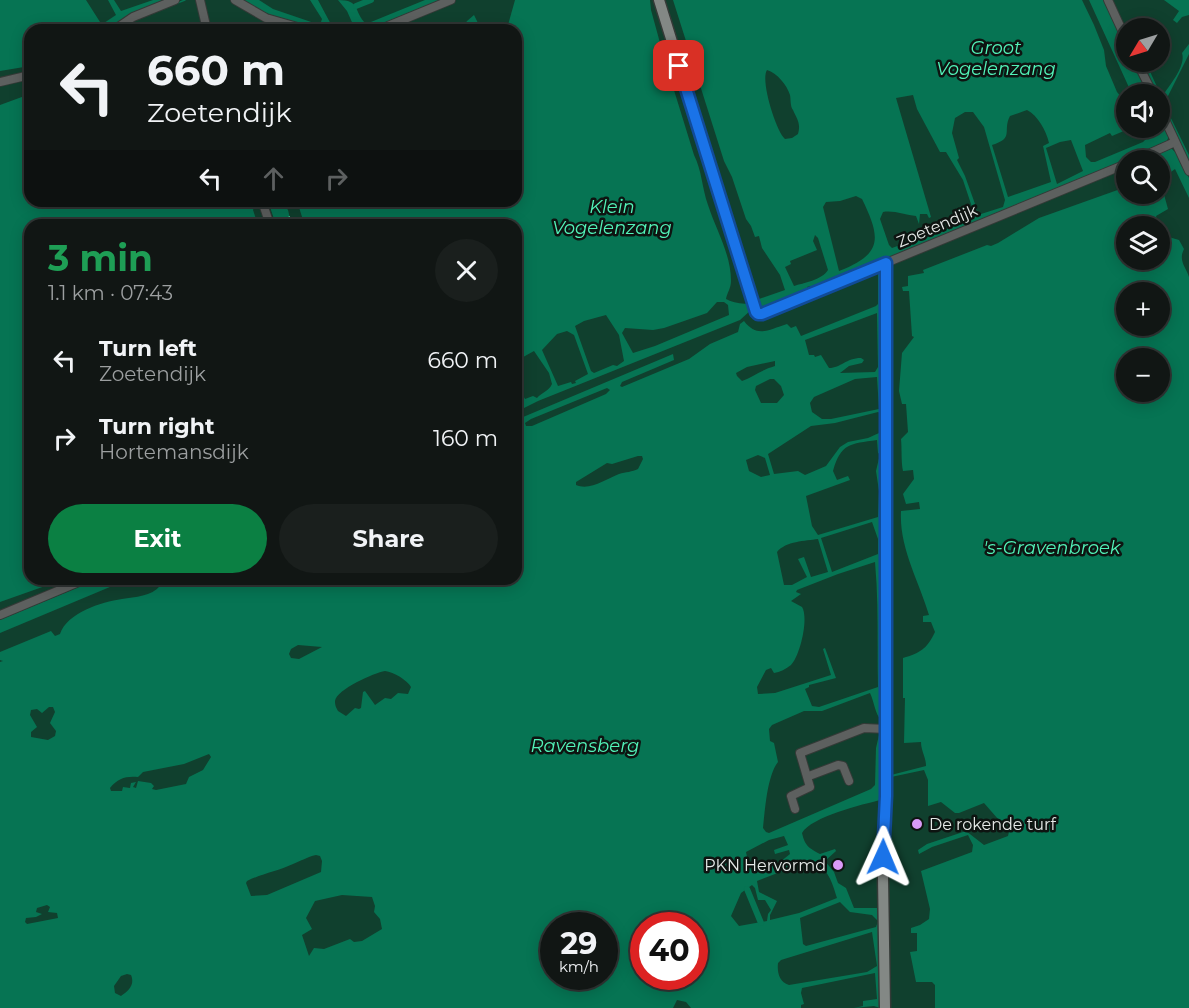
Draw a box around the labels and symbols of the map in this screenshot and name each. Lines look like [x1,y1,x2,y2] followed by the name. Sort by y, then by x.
[1116,18,1170,72] north arrow
[936,37,1056,80] water label: Groot Vogelenzang
[653,40,704,91] pin
[552,196,672,239] water label: Klein Vogelenzang
[894,200,981,251] street label: Zoetendijk
[983,537,1122,559] water label: 's-Gravenbroek
[531,735,639,757] water label: Ravensberg
[929,815,1056,834] place label: De rokende turf
[910,817,924,831] marker: De rokende turf
[851,825,915,889] position arrow
[704,856,826,875] place label: PKN Hervormd
[831,858,845,872] marker: PKN Hervormd
[630,912,708,990] speed limit sign: 40

